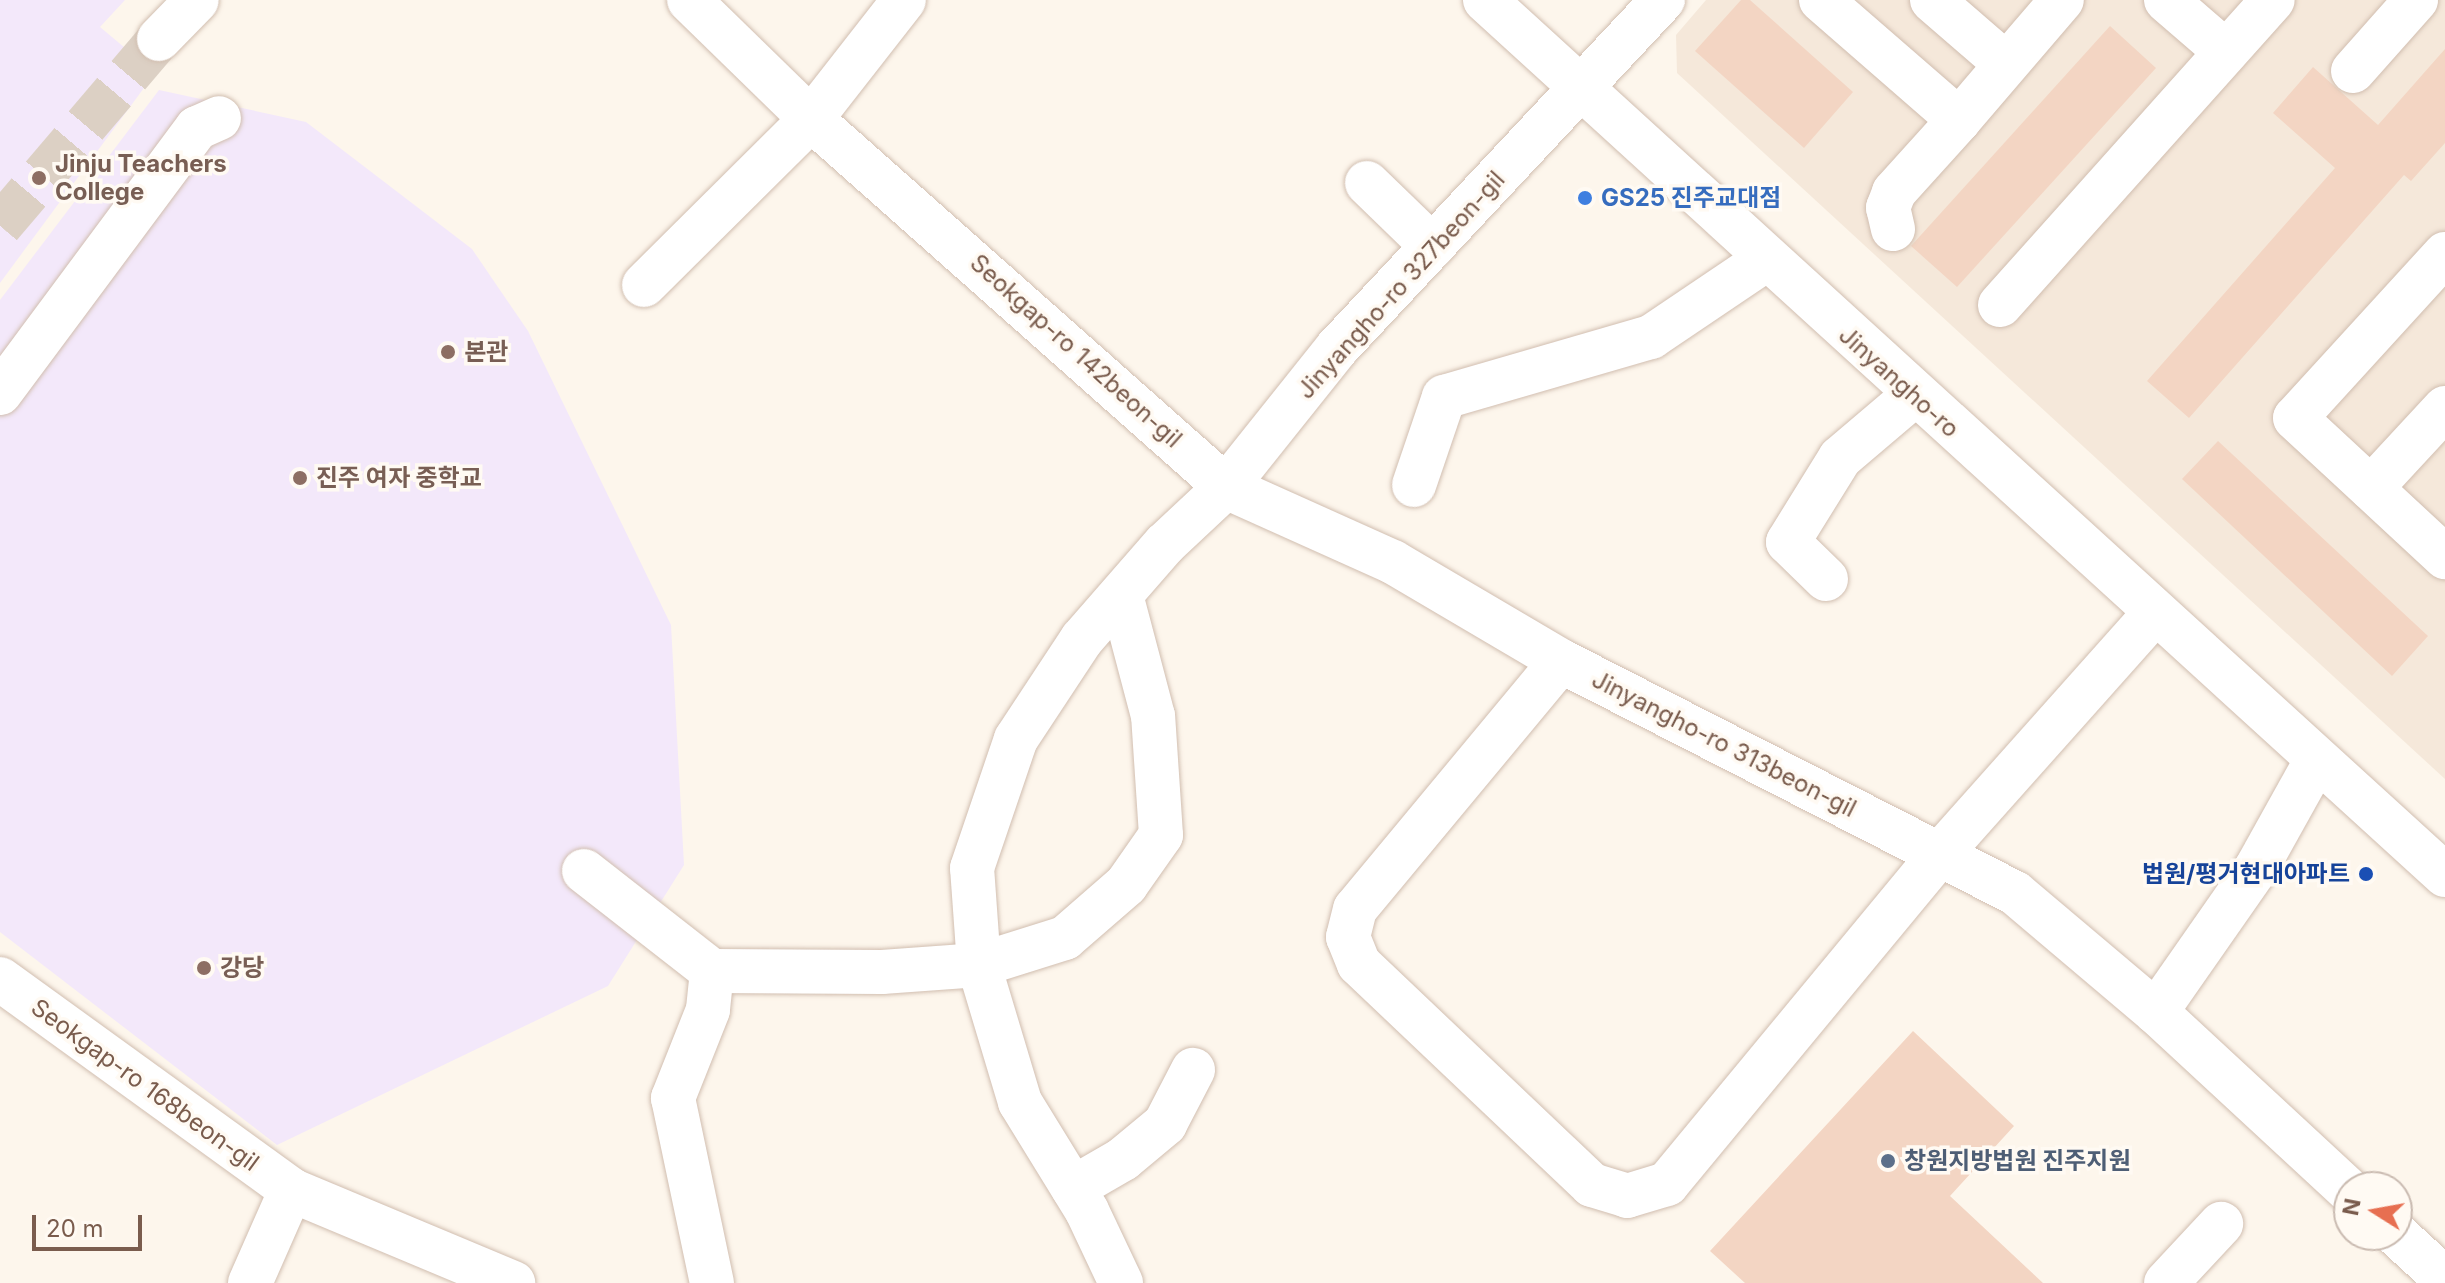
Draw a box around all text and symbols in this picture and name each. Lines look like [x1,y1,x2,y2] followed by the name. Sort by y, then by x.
[55,150,227,206] place label: Jinju Teachers College
[1291,165,1511,405] street label: Jinyangho-ro 327beon-gil
[30,169,48,187] marker: Jinju Teachers College
[1601,184,1781,212] place label: GS25 진주교대점
[1576,189,1594,207] marker: GS25 진주교대점
[964,248,1188,454] street label: Seokgap-ro 142beon-gil
[1833,321,1965,443] street label: Jinyangho-ro
[464,338,508,366] place label: 본관
[439,343,457,361] marker: 본관
[316,464,482,492] place label: 진주 여자 중학교
[291,469,309,487] marker: 진주 여자 중학교
[1587,665,1861,823] street label: Jinyangho-ro 313beon-gil
[2142,860,2350,888] place label: 법원/평거현대아파트
[2357,865,2375,883] marker: 법원/평거현대아파트
[220,954,264,982] place label: 강당
[195,959,213,977] marker: 강당
[26,993,264,1177] street label: Seokgap-ro 168beon-gil
[1904,1147,2130,1175] place label: 창원지방법원 진주지원
[1879,1152,1897,1170] marker: 창원지방법원 진주지원
[2333,1171,2413,1251] north arrow
[2337,1196,2366,1218] text: N
[36,1199,146,1249] scale bar
[46,1214,104,1243] text: 20 m

